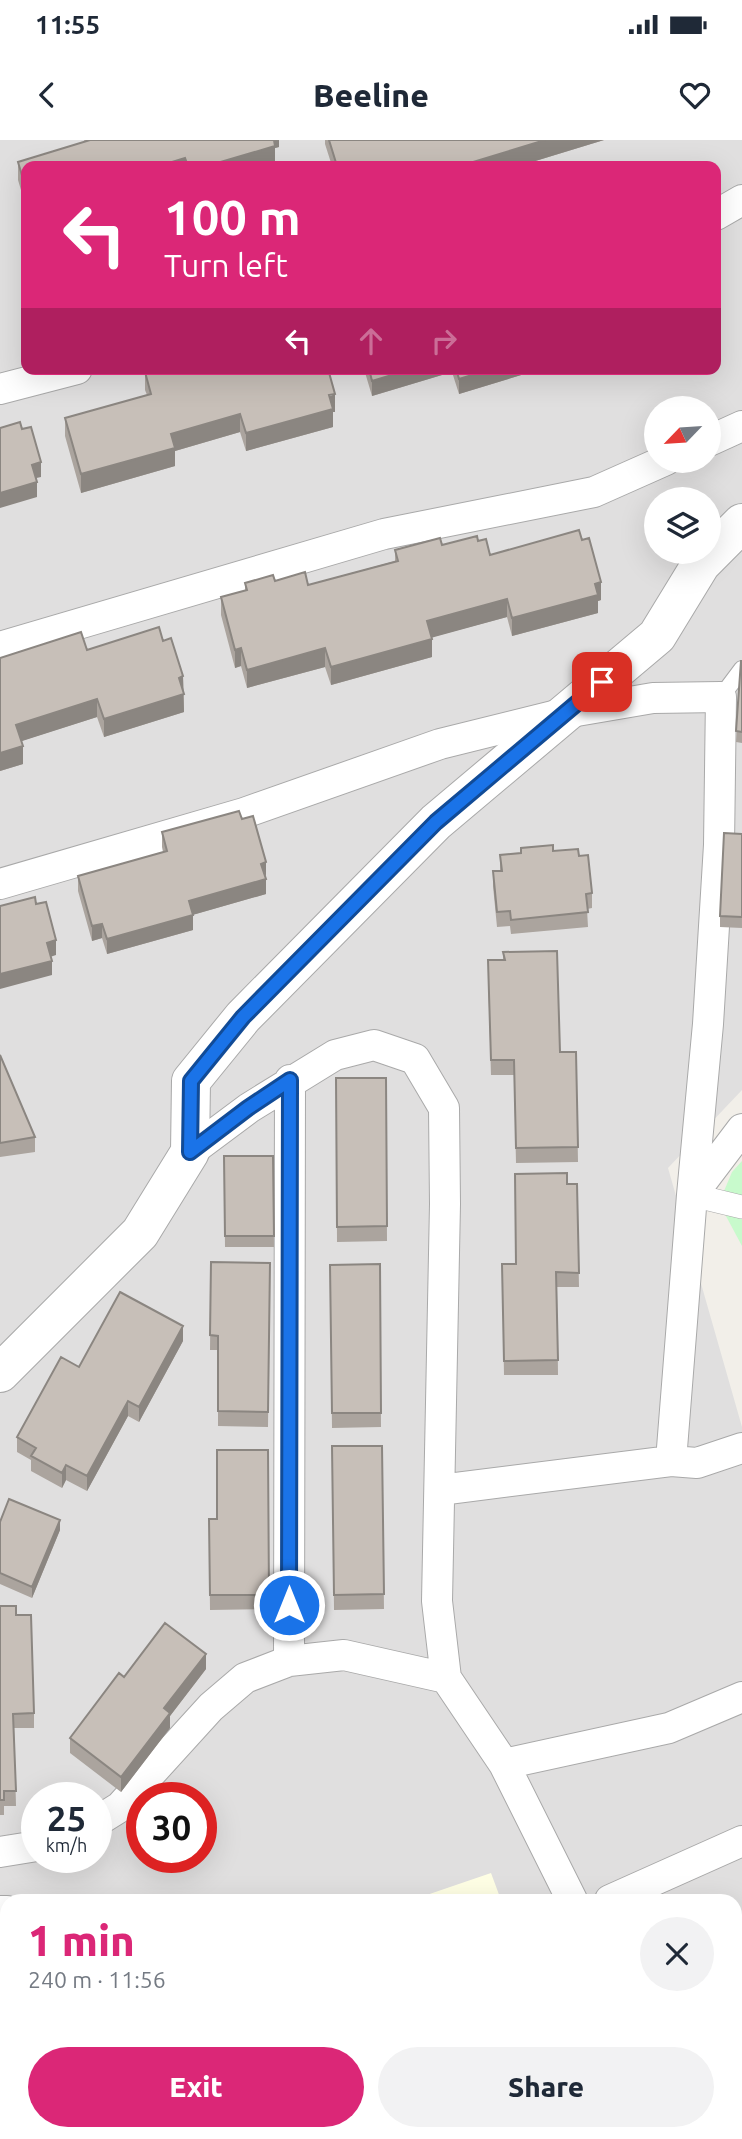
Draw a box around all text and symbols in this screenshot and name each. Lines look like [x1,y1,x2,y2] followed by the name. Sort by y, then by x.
[35,10,100,39] text: 11:55
[28,76,66,114] icon: back
[676,76,714,114] icon: heart
[313,77,429,113] text: Beeline
[49,189,140,280] icon: left
[164,189,301,244] text: 100 m
[164,247,288,283] text: Turn left
[279,322,317,360] icon: left
[352,322,390,360] icon: ahead
[425,322,463,360] icon: right
[644,396,721,472] north arrow
[644,396,721,564] map controls
[644,487,721,564] button: layers
[572,652,632,712] pin
[583,663,621,701] icon: arrive
[252,1568,326,1642] position arrow
[126,1782,217,1873] speed limit sign: 30
[47,1798,86,1838] text: 25
[46,1835,87,1855] text: km/h
[28,1917,135,1964] text: 1 min
[640,1917,714,1991] button: close
[28,1967,166,1992] text: 240 m · 11:56
[28,2047,364,2127] button: Exit
[378,2047,714,2127] button: Share

